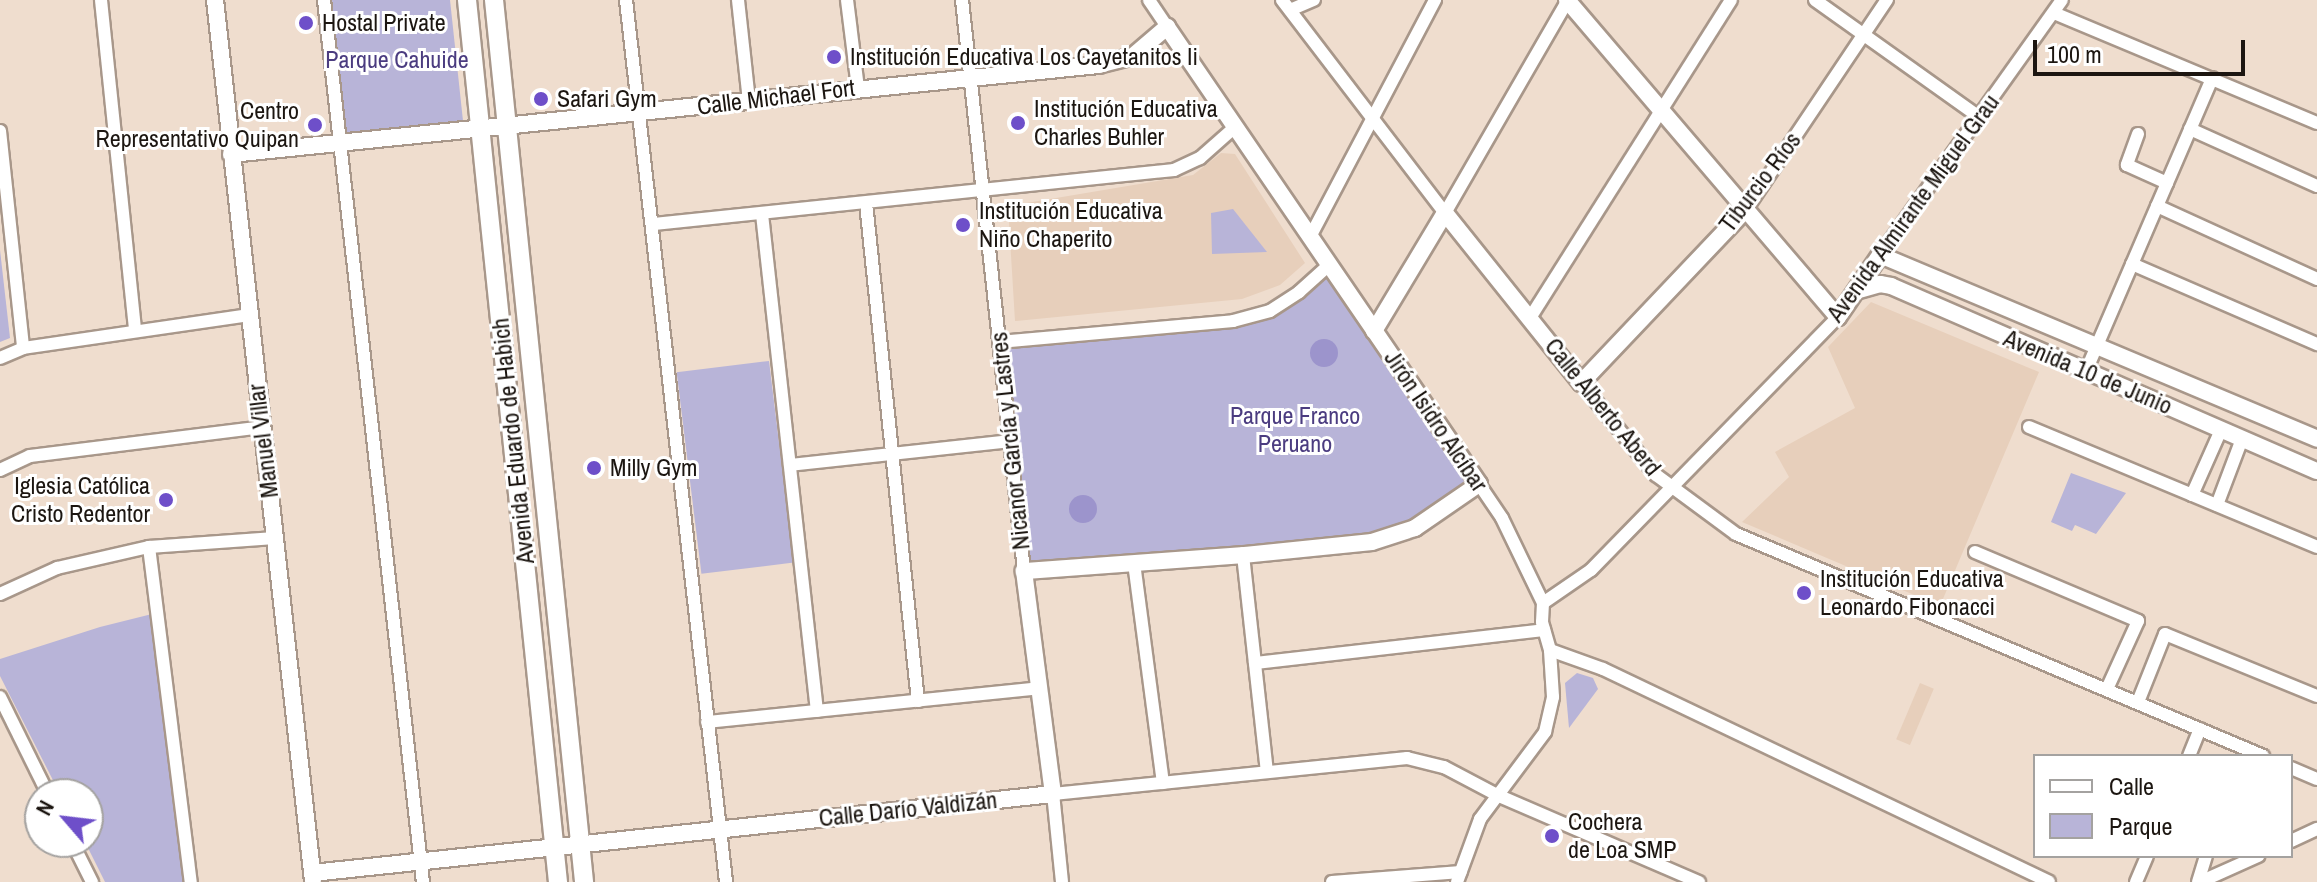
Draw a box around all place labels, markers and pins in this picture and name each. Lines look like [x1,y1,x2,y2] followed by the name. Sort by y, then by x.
[322,9,446,37] place label: Hostal Private
[297,14,315,32] marker: Hostal Private
[850,43,1198,71] place label: Institución Educativa Los Cayetanitos Ii
[825,48,843,66] marker: Institución Educativa Los Cayetanitos Ii
[557,85,657,113] place label: Safari Gym
[532,90,550,108] marker: Safari Gym
[1034,95,1218,151] place label: Institución Educativa Charles Buhler
[96,97,299,153] place label: Centro Representativo Quipan
[1009,114,1027,132] marker: Institución Educativa Charles Buhler
[306,116,324,134] marker: Centro Representativo Quipan
[979,197,1163,253] place label: Institución Educativa Niño Chaperito
[954,216,972,234] marker: Institución Educativa Niño Chaperito
[610,454,697,482] place label: Milly Gym
[585,459,603,477] marker: Milly Gym
[11,472,150,528] place label: Iglesia Católica Cristo Redentor
[157,491,175,509] marker: Iglesia Católica Cristo Redentor
[1820,565,2004,621] place label: Institución Educativa Leonardo Fibonacci
[1795,584,1813,602] marker: Institución Educativa Leonardo Fibonacci
[1568,808,1676,864] place label: Cochera de Loa SMP
[1543,827,1561,845] marker: Cochera de Loa SMP

